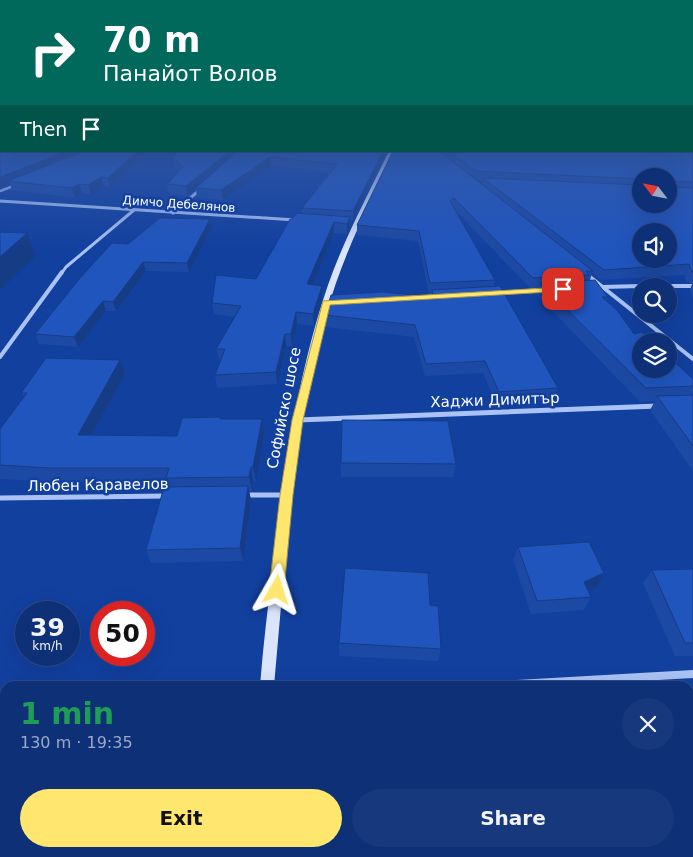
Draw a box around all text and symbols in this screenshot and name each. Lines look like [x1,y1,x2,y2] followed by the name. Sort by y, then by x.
[20,20,85,85] icon: right
[103,20,200,60] text: 70 m
[103,61,278,86] text: Панайот Волов
[77,115,105,143] icon: arrive
[20,118,67,140] text: Then
[632,168,678,212] north arrow
[632,168,677,378] map controls
[122,193,236,215] street label: Димчо Дебелянов
[632,223,677,268] button: sound
[542,268,584,310] pin
[549,275,577,303] icon: arrive
[632,278,677,323] button: search
[632,333,677,378] button: layers
[263,346,305,470] street label: Софийско шосе
[430,389,560,411] street label: Хаджи Димитър
[27,475,169,495] street label: Любен Каравелов
[250,563,302,615] position arrow
[90,601,155,666] speed limit sign: 50
[30,613,65,642] text: 39
[32,639,63,653] text: km/h
[20,696,114,731] text: 1 min
[622,698,674,750] button: close
[20,733,133,752] text: 130 m · 19:35
[20,789,342,847] button: Exit
[352,789,674,847] button: Share

